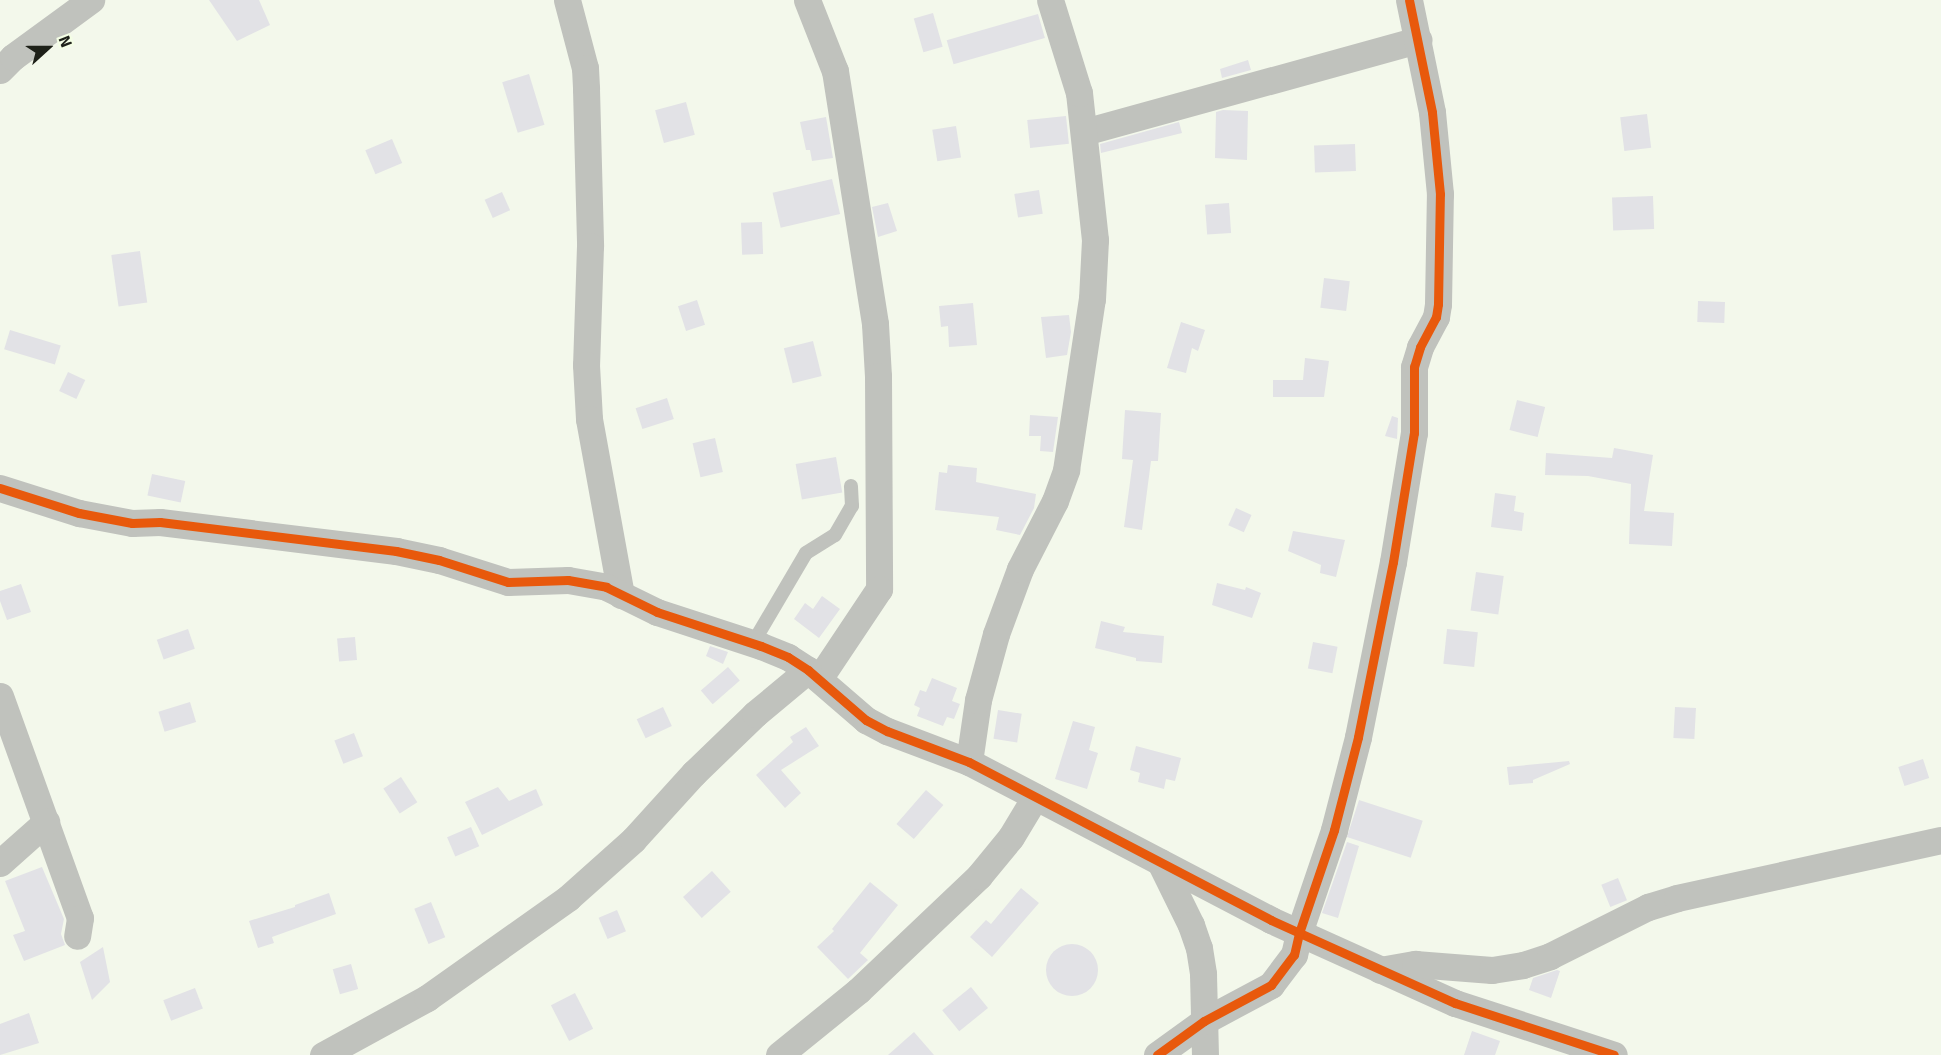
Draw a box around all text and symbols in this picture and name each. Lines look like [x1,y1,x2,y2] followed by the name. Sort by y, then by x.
[18,18,78,78] north arrow
[53,33,76,50] text: N

